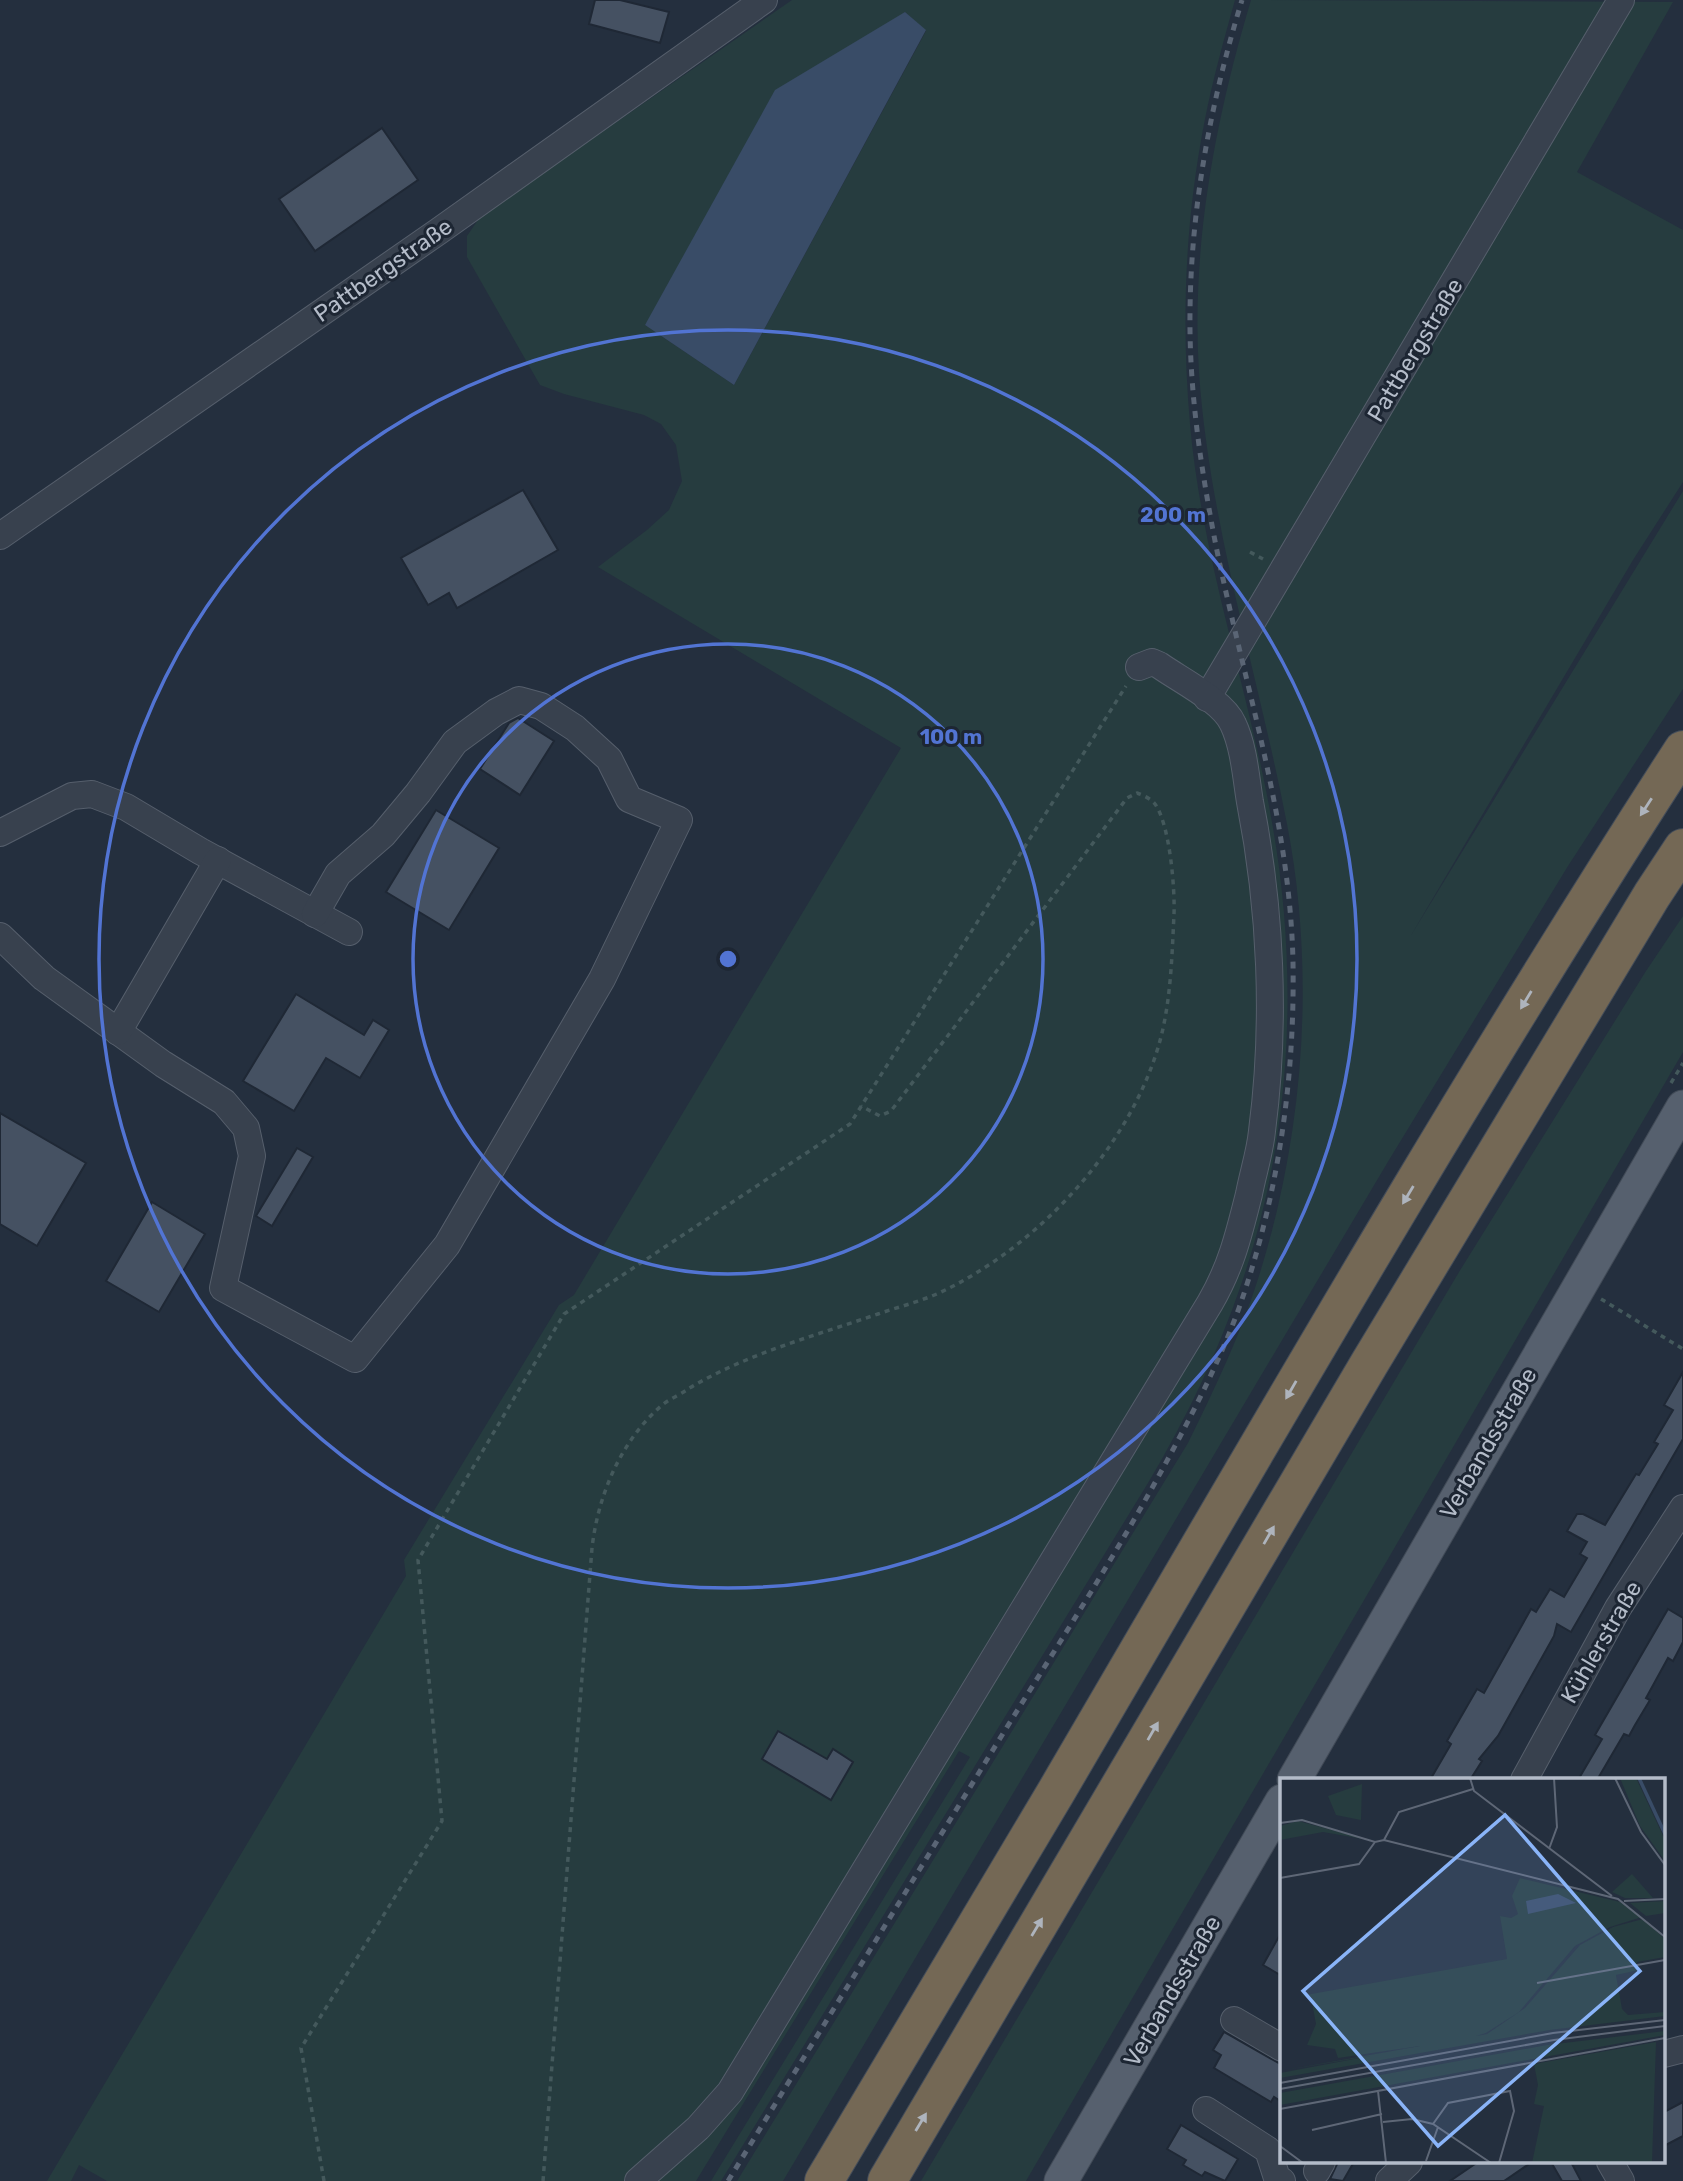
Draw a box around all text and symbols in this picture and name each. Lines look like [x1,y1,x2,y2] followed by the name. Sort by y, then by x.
[308,212,458,328] street label: Pattbergstraße
[1361,273,1469,427] street label: Pattbergstraße
[1140,502,1206,527] text: 200 m
[920,724,982,749] text: 100 m
[1639,798,1653,816] one-way arrow
[716,947,740,971] centre of rings
[1520,991,1533,1010] one-way arrow
[1402,1185,1414,1204] one-way arrow
[1433,1363,1543,1523] street label: Verbandsstraße
[1285,1380,1297,1399] one-way arrow
[1262,1525,1275,1544] one-way arrow
[1555,1576,1647,1708] street label: Kühlerstraße
[1147,1721,1159,1740] one-way arrow
[1280,1778,1666,2164] inset map
[1117,1911,1227,2071] street label: Verbandsstraße
[1031,1917,1044,1936] one-way arrow
[915,2113,928,2132] one-way arrow

